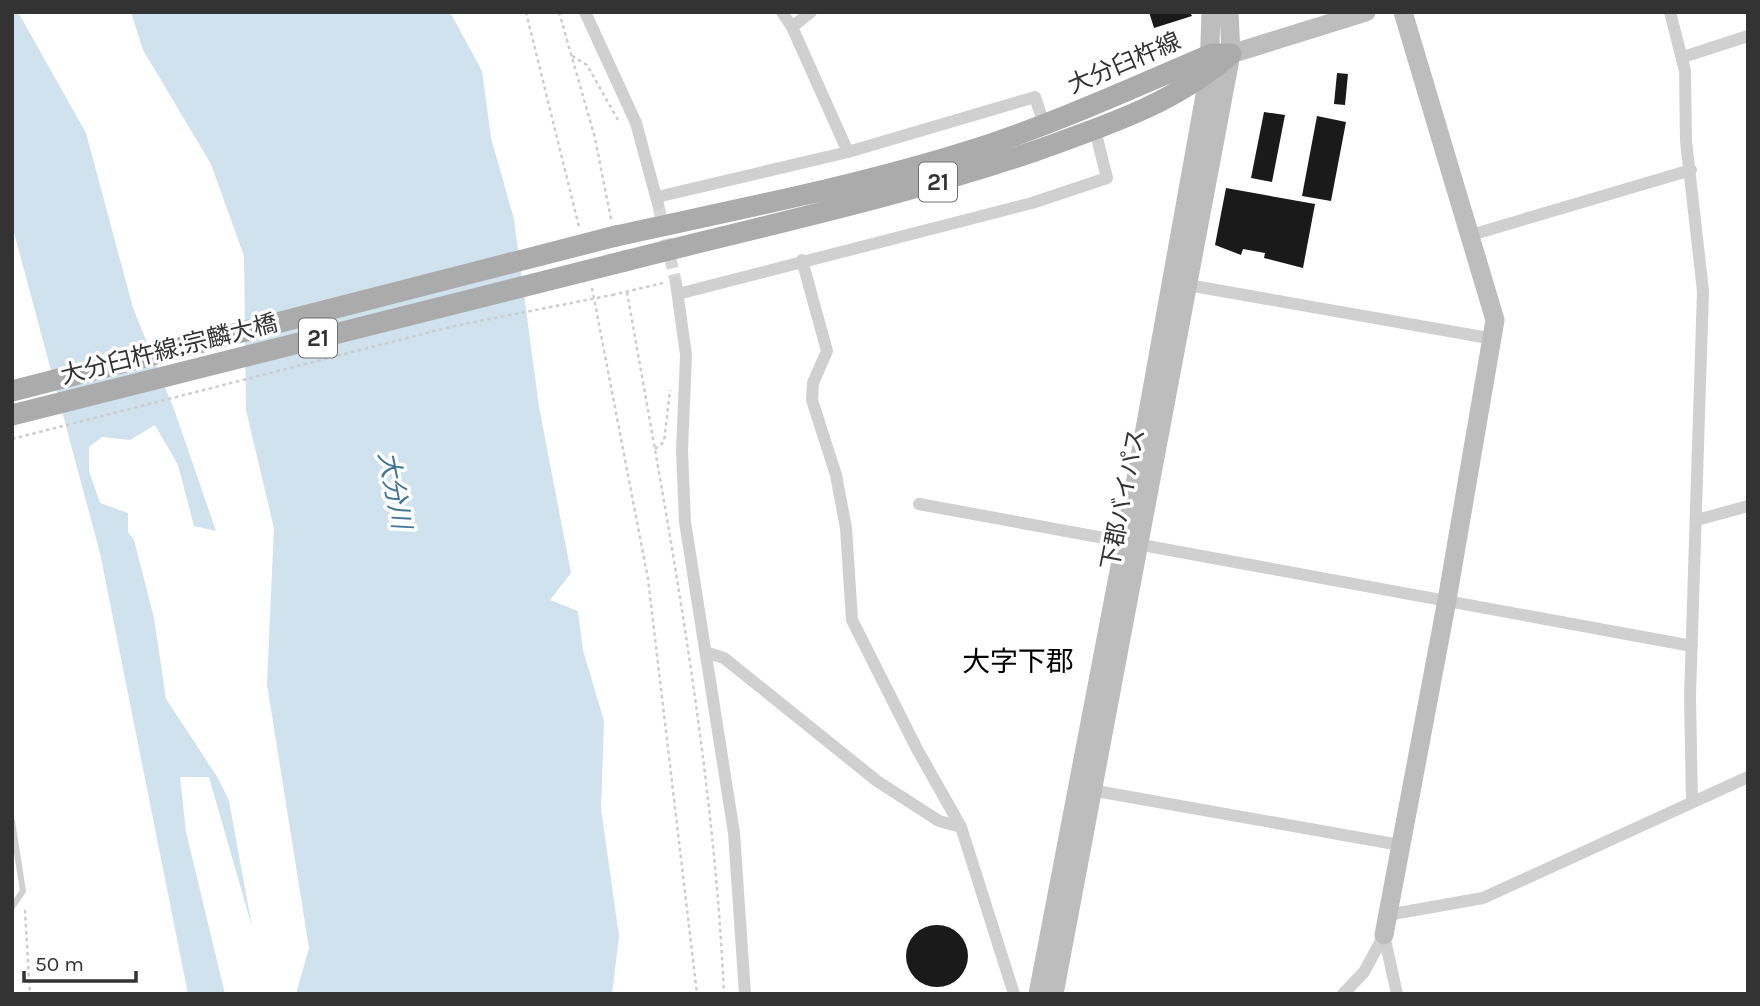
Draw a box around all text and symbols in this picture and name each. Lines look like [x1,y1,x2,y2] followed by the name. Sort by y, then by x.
[1063,27,1185,99] street label: 大分臼杵線
[919,162,957,202] road number: 21
[58,309,280,389] street label: 大分臼杵線;宗麟大橋
[299,318,337,358] road number: 21
[1096,426,1150,572] street label: 下郡バイパス
[372,449,418,534] water label: 大分川
[962,645,1074,678] district label: 大字下郡
[24,940,136,984] scale bar
[35,952,84,976] text: 50 m

